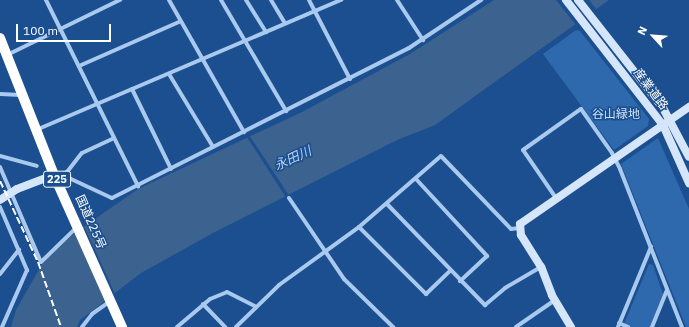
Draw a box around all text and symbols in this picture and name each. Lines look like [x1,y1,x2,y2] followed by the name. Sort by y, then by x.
[18,16,113,42] scale bar
[633,16,673,56] north arrow
[23,23,58,38] text: 100 m
[634,24,650,37] text: N
[631,65,671,113] street label: 産業道路
[592,107,640,121] park label: 谷山緑地
[272,144,314,174] water label: 永田川
[43,170,71,188] road number: 225
[73,193,109,251] street label: 国道225号

